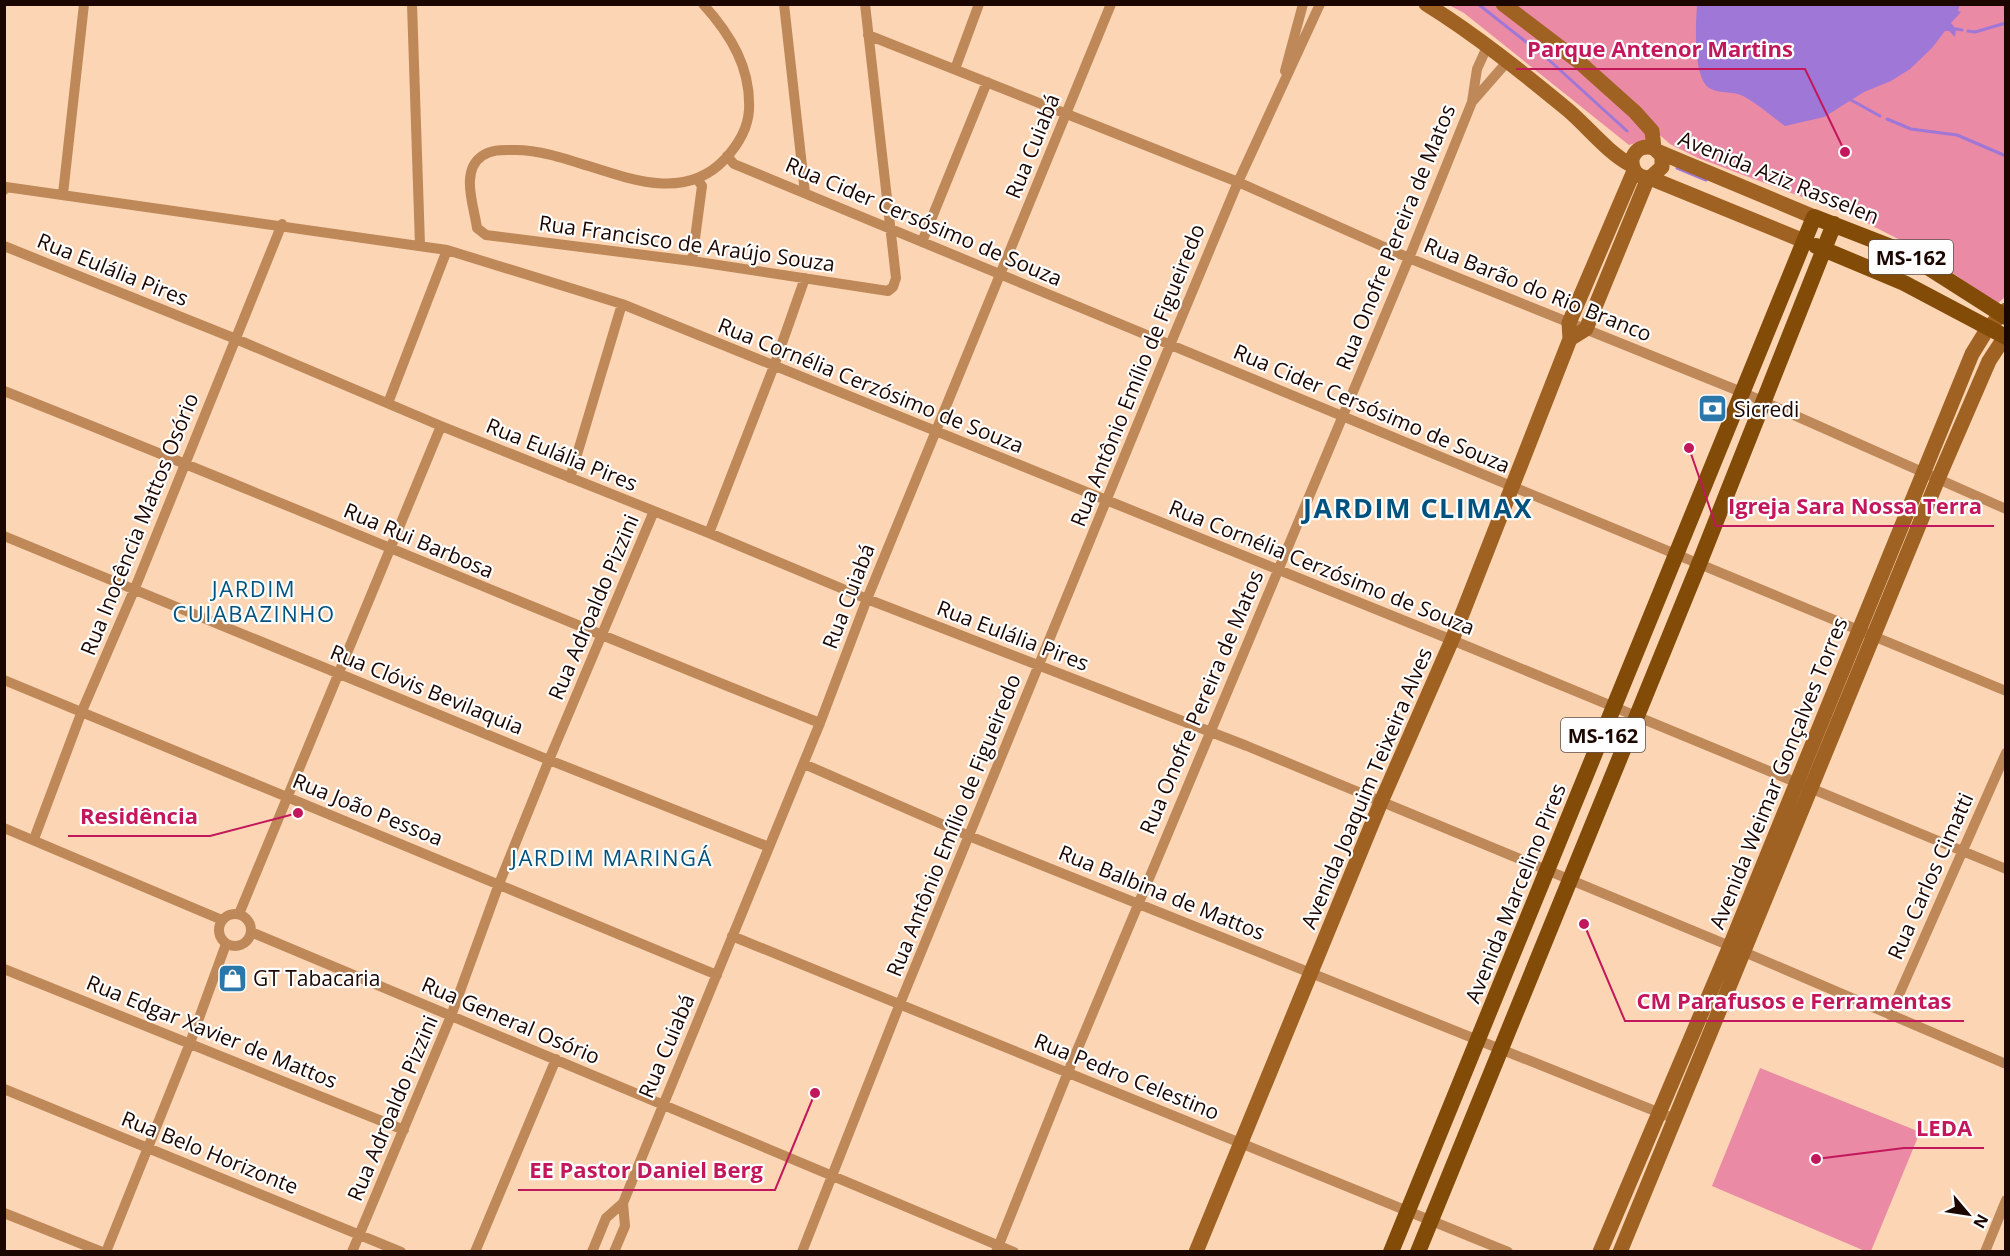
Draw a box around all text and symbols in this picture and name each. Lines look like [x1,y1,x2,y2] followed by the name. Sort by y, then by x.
[1516,29,1805,69] callout: Parque Antenor Martins
[1527,33,1793,63] text: Parque Antenor Martins
[998,89,1066,203] street label: Rua Cuiabá
[1329,100,1461,374] street label: Rua Onofre Pereira de Matos
[1675,124,1883,230] street label: Avenida Aziz Rasselen
[781,150,1067,292] street label: Rua Cider Cersósimo de Souza
[537,208,837,278] street label: Rua Francisco de Araújo Souza
[1063,220,1211,530] street label: Rua Antônio Emílio de Figueiredo
[33,226,193,312] street label: Rua Eulália Pires
[1420,230,1656,348] street label: Rua Barão do Rio Branco
[1869,240,1953,274] road number: MS-162
[714,311,1028,459] street label: Rua Cornélia Cerzósimo de Souza
[1229,337,1515,479] street label: Rua Cider Cersósimo de Souza
[73,389,205,659] street label: Rua Inocência Mattos Osório
[1697,393,1729,425] bank icon: Sicredi
[1734,395,1799,423] place label: Sicredi
[482,411,642,497] street label: Rua Eulália Pires
[1716,486,1994,526] callout: Igreja Sara Nossa Terra
[1301,489,1533,526] district label: JARDIM CLIMAX
[1728,490,1982,520] text: Igreja Sara Nossa Terra
[1165,493,1479,641] street label: Rua Cornélia Cerzósimo de Souza
[340,496,498,584] street label: Rua Rui Barbosa
[541,510,645,704] street label: Rua Adroaldo Pizzini
[815,539,881,653] street label: Rua Cuiabá
[1133,566,1269,838] street label: Rua Onofre Pereira de Matos
[172,573,336,628] district label: JARDIM CUIABAZINHO
[933,593,1093,677] street label: Rua Eulália Pires
[1702,613,1854,933] street label: Avenida Weimar Gonçalves Torres
[326,637,528,741] street label: Rua Clóvis Bevilaquia
[1294,643,1438,933] street label: Avenida Joaquim Teixeira Alves
[879,670,1027,980] street label: Rua Antônio Emílio de Figueiredo
[1561,718,1645,752] road number: MS-162
[289,766,447,852] street label: Rua João Pessoa
[1458,779,1572,1007] street label: Avenida Marcelino Pires
[1881,788,1979,964] street label: Rua Carlos Cimatti
[68,796,210,836] callout: Residência
[80,800,198,830] text: Residência
[1055,838,1269,946] street label: Rua Balbina de Mattos
[509,842,713,872] district label: JARDIM MARINGÁ
[216,962,248,994] shop icon: GT Tabacaria
[253,964,380,992] place label: GT Tabacaria
[82,968,342,1094] street label: Rua Edgar Xavier de Mattos
[418,970,604,1070] street label: Rua General Osório
[1625,981,1964,1021] callout: CM Parafusos e Ferramentas
[1637,985,1952,1015] text: CM Parafusos e Ferramentas
[632,990,700,1102] street label: Rua Cuiabá
[340,1011,444,1205] street label: Rua Adroaldo Pizzini
[1030,1026,1224,1126] street label: Rua Pedro Celestino
[117,1104,303,1200] street label: Rua Belo Horizonte
[1904,1108,1984,1148] callout: LEDA
[1916,1112,1973,1142] text: LEDA
[518,1150,775,1190] callout: EE Pastor Daniel Berg
[529,1154,763,1184] text: EE Pastor Daniel Berg
[1938,1184,1998,1244] north arrow
[1968,1210,1994,1232] text: N

